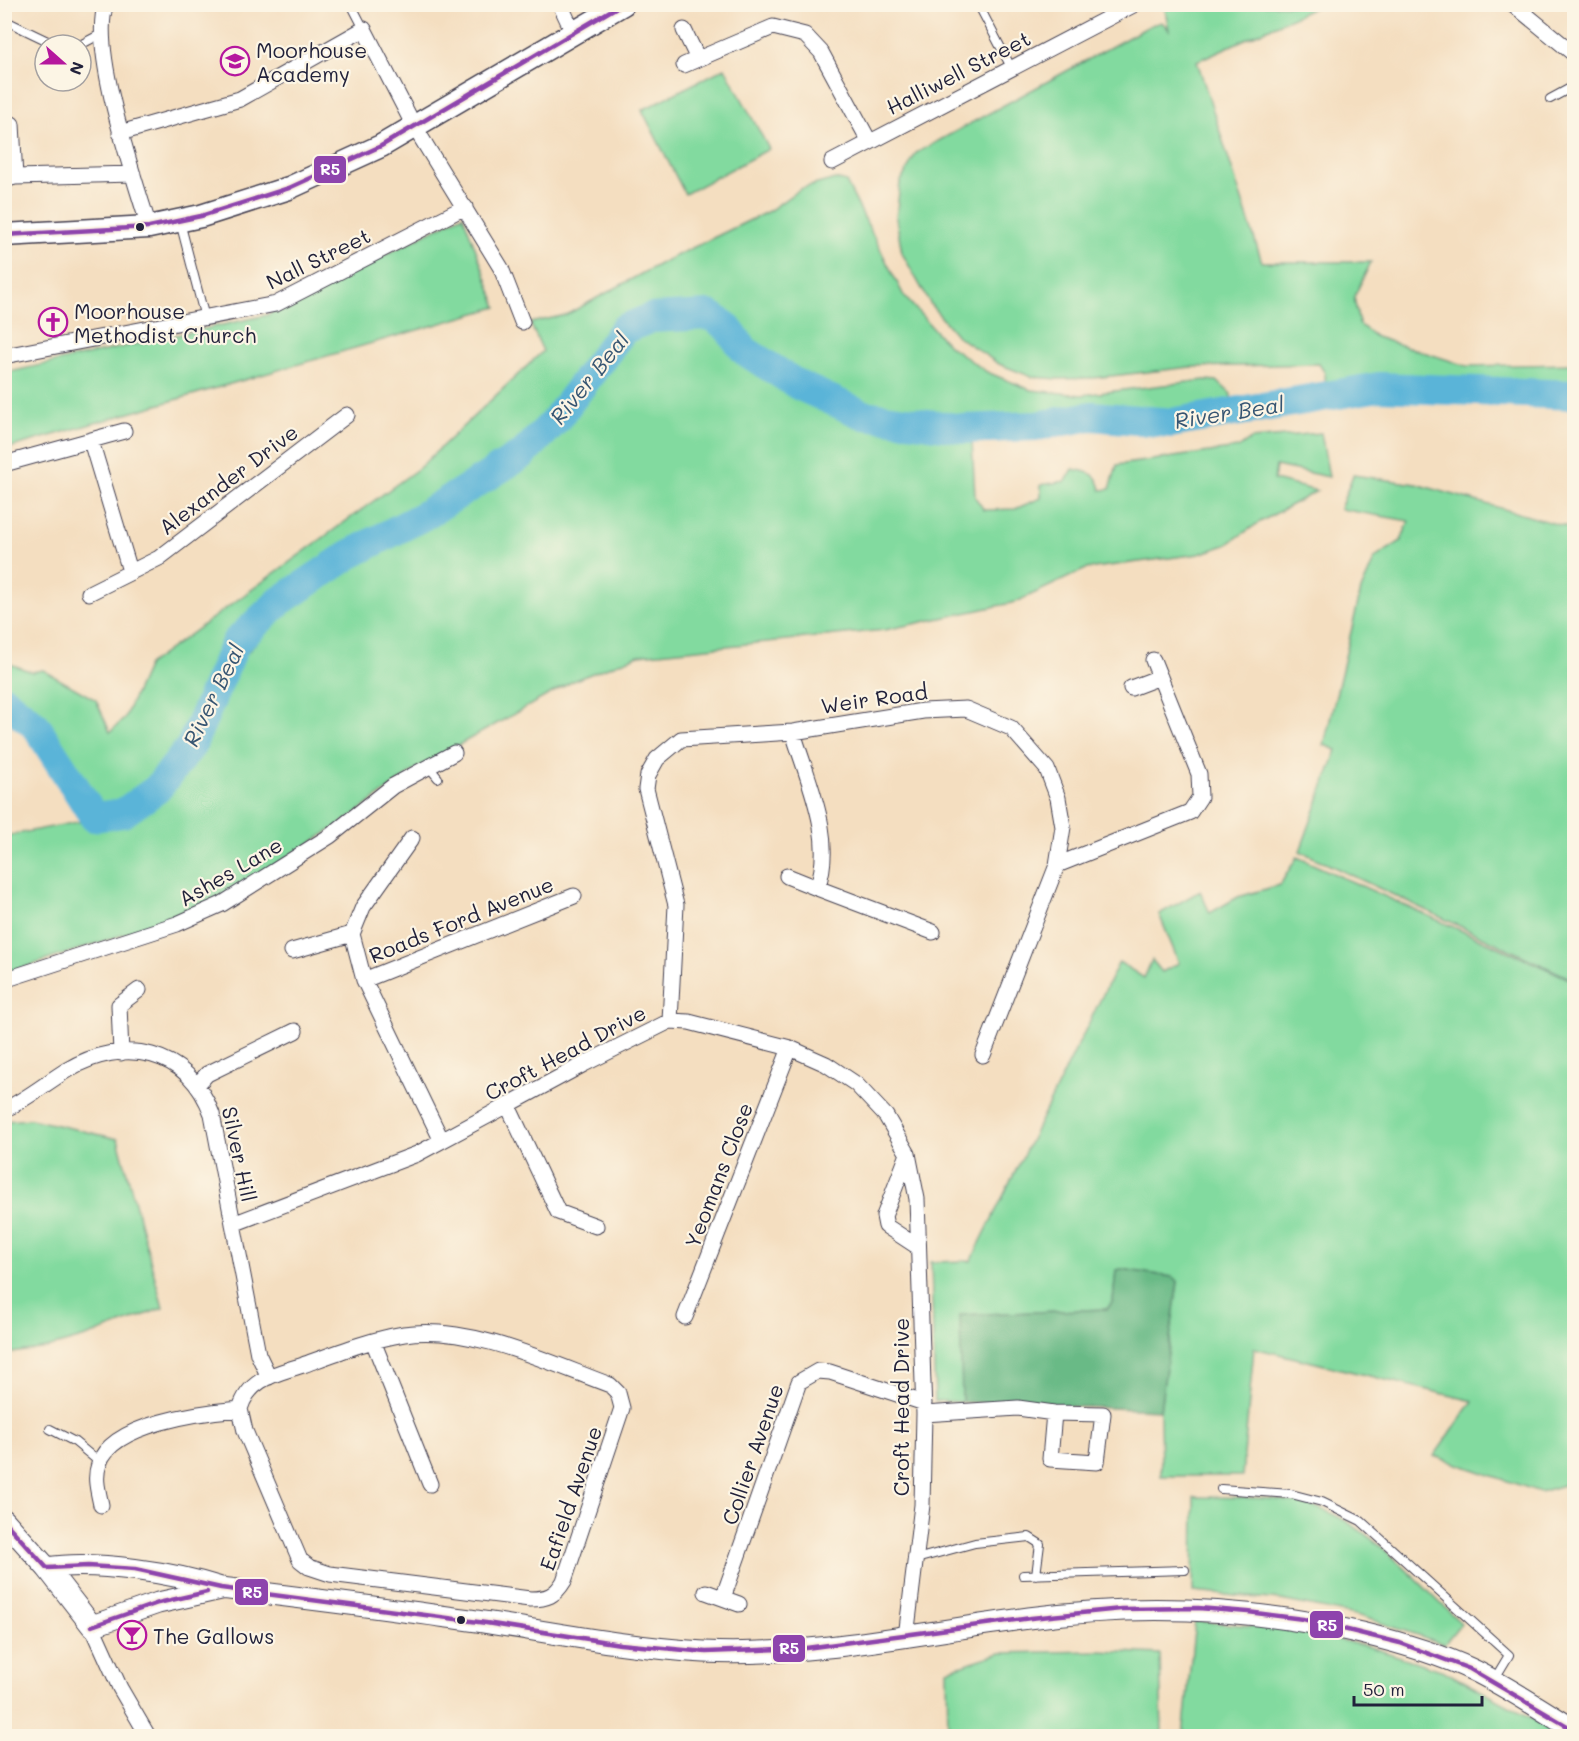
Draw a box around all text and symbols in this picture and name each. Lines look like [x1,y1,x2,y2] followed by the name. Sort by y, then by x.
[881,24,1035,120] street label: Halliwell Street
[33,33,93,93] north arrow
[256,36,367,87] place label: Moorhouse Academy
[219,45,251,77] school or university icon: Moorhouse Academy
[65,59,89,78] text: N
[313,155,347,184] line badge: R5
[320,158,340,179] text: R5
[134,221,146,233] unlabelled marker
[261,221,375,295] street label: Nall Street
[74,297,256,348] place label: Moorhouse Methodist Church
[37,306,69,338] church icon: Moorhouse Methodist Church
[543,325,635,430] water label: River Beal
[1172,389,1286,435] water label: River Beal
[153,418,303,540] street label: Alexander Drive
[176,638,251,751] water label: River Beal
[819,677,929,719] street label: Weir Road
[173,830,287,912] street label: Ashes Lane
[365,870,557,968] street label: Roads Ford Avenue
[480,998,650,1106] street label: Croft Head Drive
[678,1099,758,1251] street label: Yeomans Close
[217,1104,263,1204] street label: Silver Hill
[887,1318,914,1496] street label: Croft Head Drive
[715,1380,789,1528] street label: Collier Avenue
[533,1422,607,1574] street label: Eafield Avenue
[234,1578,269,1606] line badge: R5
[242,1581,262,1602] text: R5
[1309,1610,1344,1639] line badge: R5
[455,1614,467,1626] unlabelled marker
[1317,1614,1337,1635] text: R5
[116,1619,148,1651] bar icon: The Gallows
[153,1622,274,1649] place label: The Gallows
[772,1634,806,1663] line badge: R5
[779,1637,799,1658] text: R5
[1354,1669,1482,1707] scale bar
[1363,1677,1405,1701] text: 50 m

